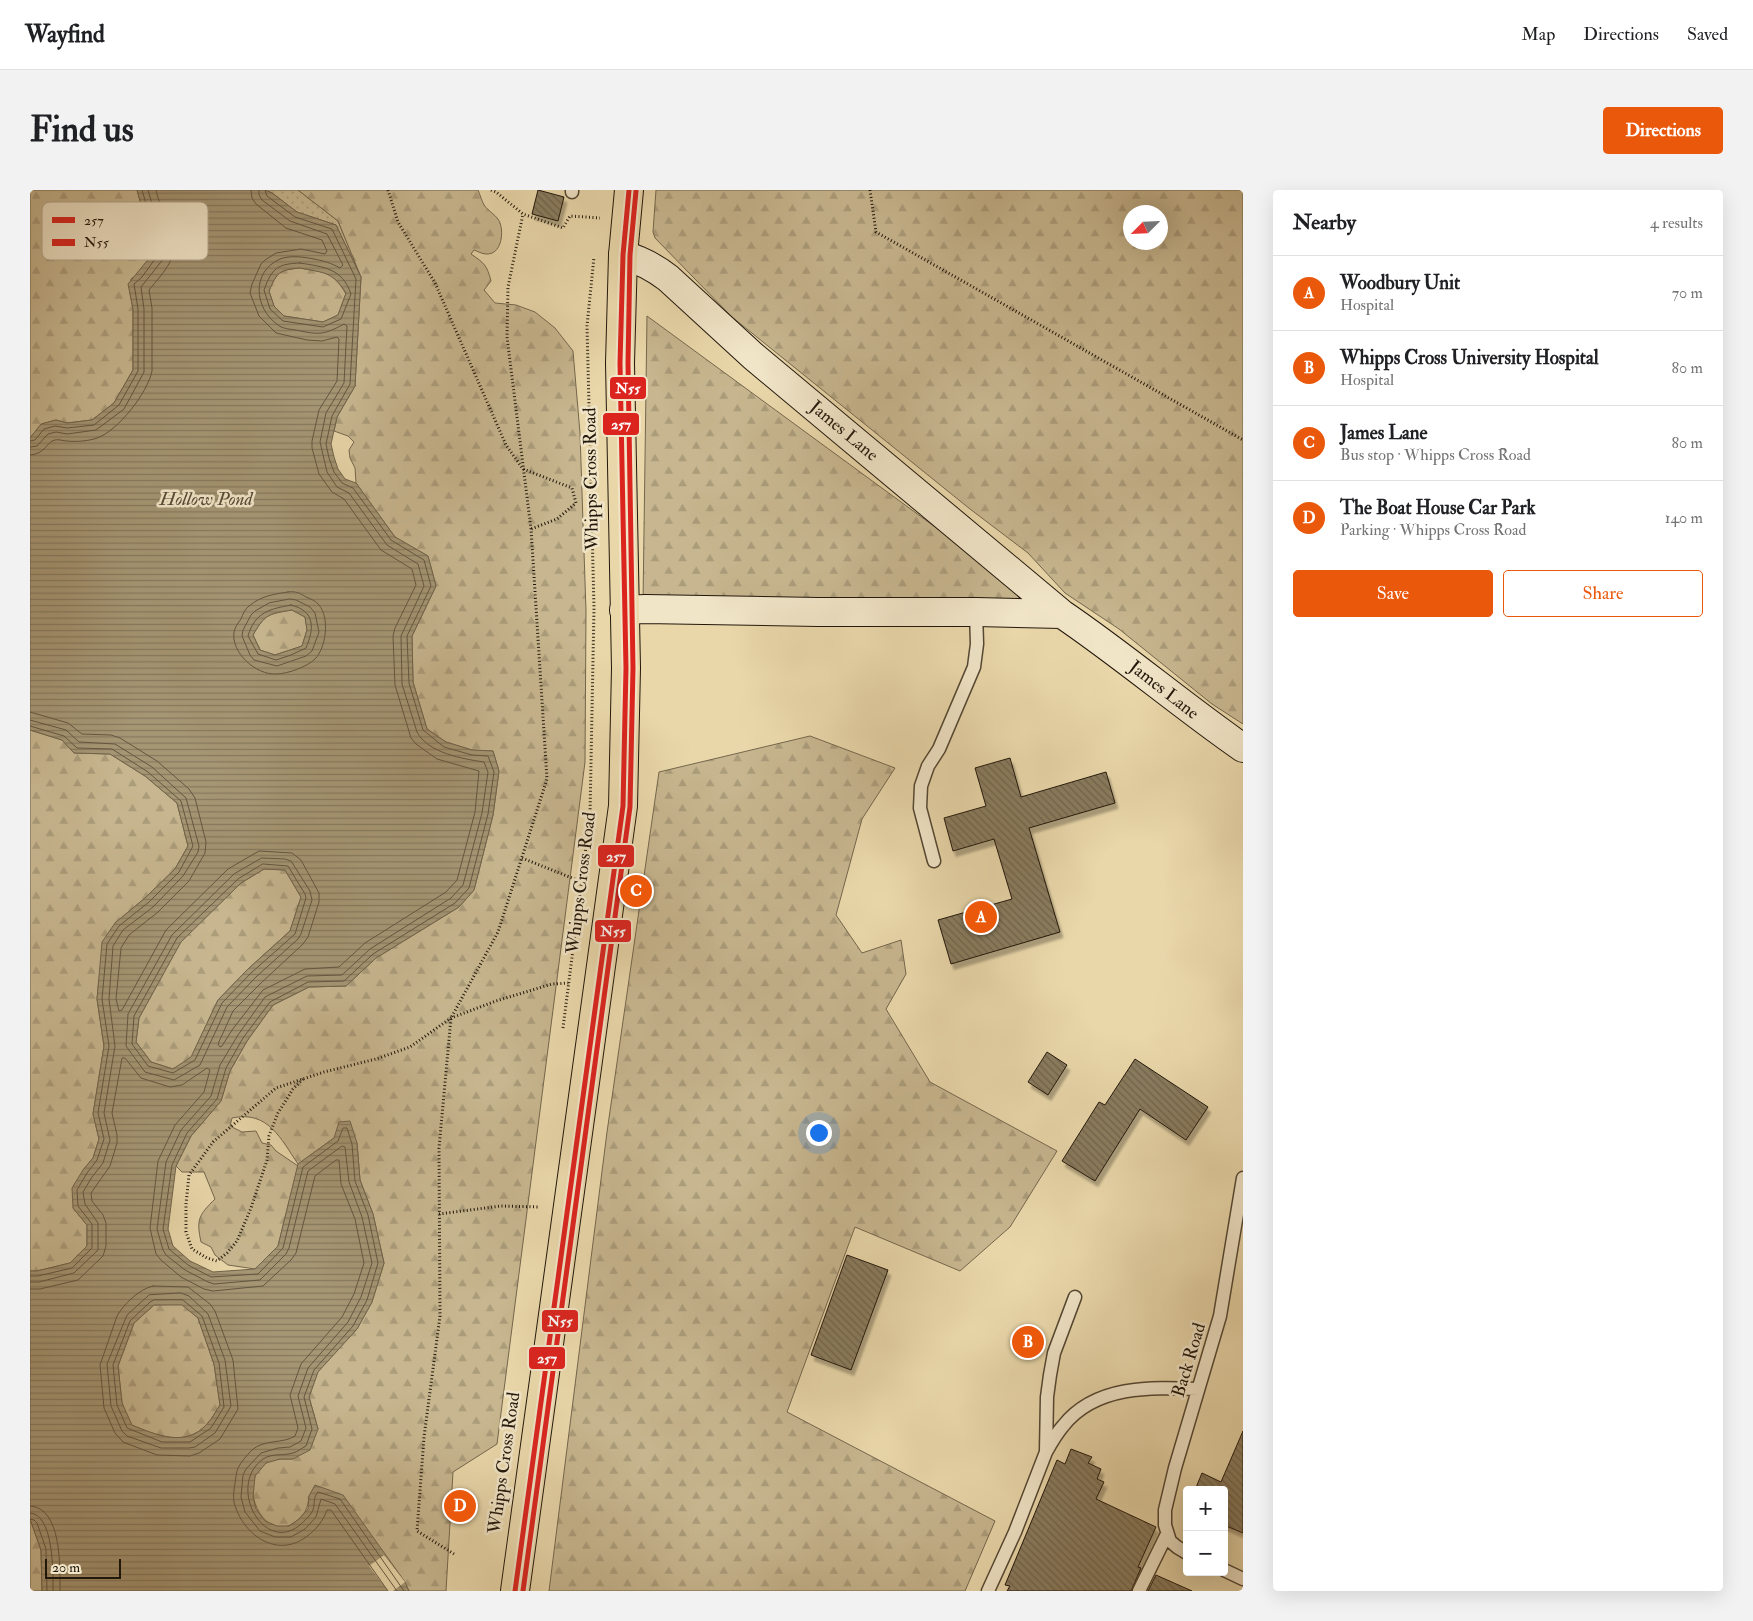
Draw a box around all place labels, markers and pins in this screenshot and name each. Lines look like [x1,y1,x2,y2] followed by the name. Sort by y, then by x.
[620,872,652,910] pin: C
[965,898,997,936] pin: A
[1012,1323,1044,1361] pin: B
[444,1487,476,1525] pin: D

